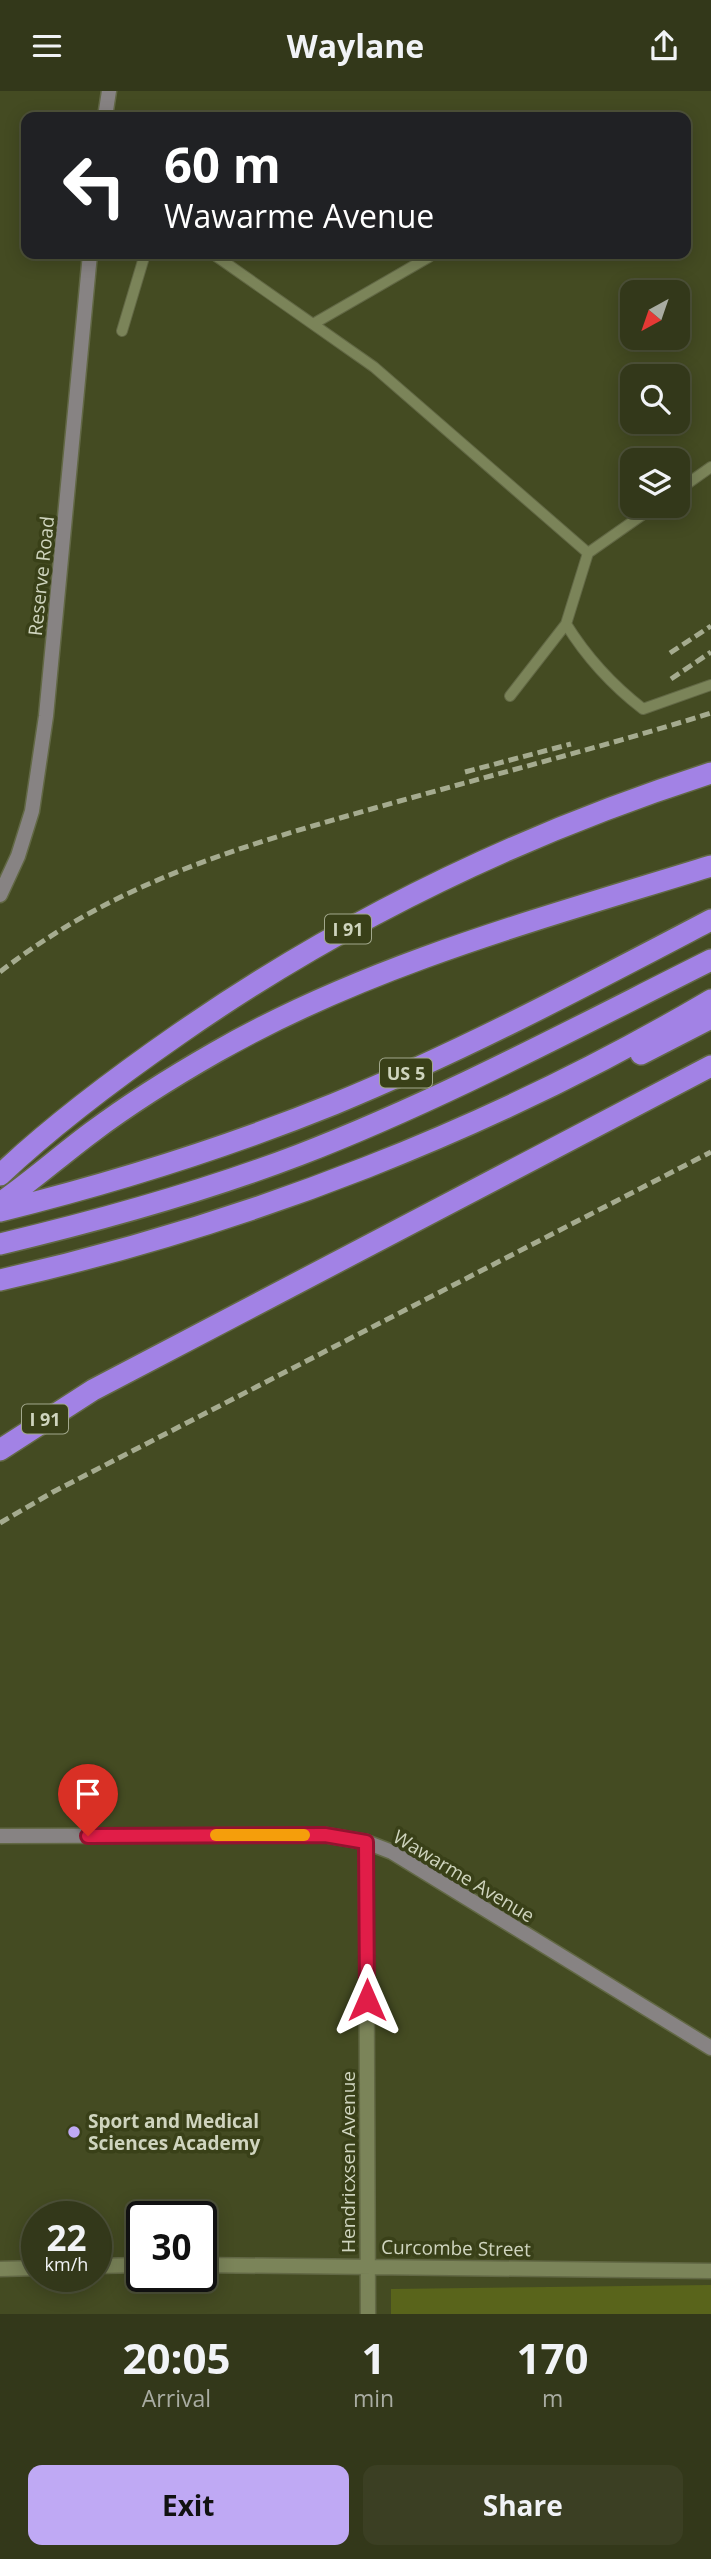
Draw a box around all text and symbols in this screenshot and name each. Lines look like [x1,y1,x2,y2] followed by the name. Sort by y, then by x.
[287,24,424,67] text: Waylane
[28,27,66,65] icon: menu
[645,27,683,65] icon: share
[164,131,281,197] text: 60 m
[49,140,140,231] icon: left
[164,194,434,237] text: Wawarme Avenue
[620,280,690,350] north arrow
[620,280,690,518] map controls
[620,364,690,434] button: search
[620,448,690,518] button: layers
[22,515,60,637] street label: Reserve Road
[325,915,371,943] road number: I 91
[380,1058,432,1087] road number: US 5
[22,1405,68,1434] road number: I 91
[58,1764,118,1836] pin
[69,1775,107,1813] icon: arrive
[389,1824,539,1928] street label: Wawarme Avenue
[330,1963,404,2037] position arrow
[335,2071,361,2253] street label: Hendricxsen Avenue
[88,2108,260,2156] place label: Sport and Medical Sciences Academy
[66,2124,82,2140] marker: Sport and Medical Sciences Academy
[126,2201,217,2292] speed limit sign: 30
[46,2214,87,2261] text: 22
[381,2234,531,2262] street label: Curcombe Street
[45,2252,88,2276] text: km/h
[122,2329,230,2386] text: 20:05
[361,2329,386,2386] text: 1
[517,2329,589,2386] text: 170
[142,2382,211,2414] text: Arrival
[353,2382,394,2414] text: min
[542,2382,563,2414] text: m
[28,2465,349,2545] button: Exit
[363,2465,683,2545] button: Share

